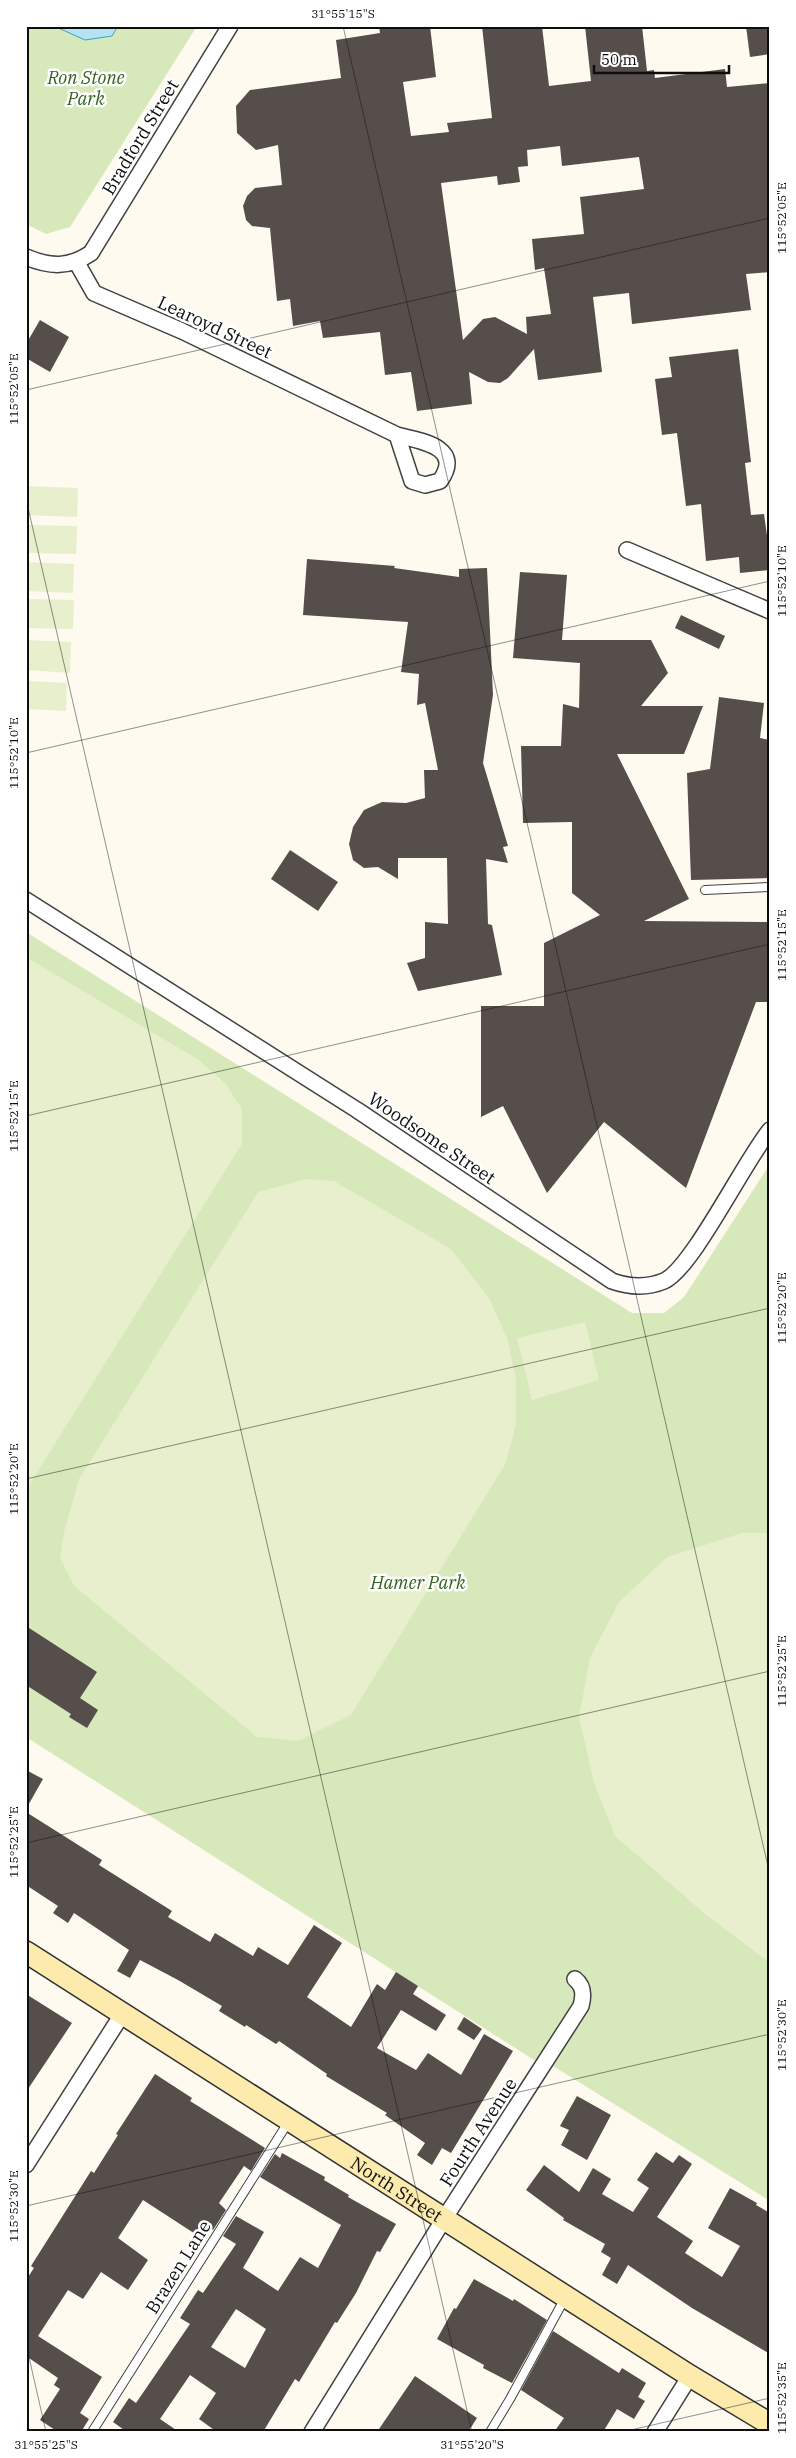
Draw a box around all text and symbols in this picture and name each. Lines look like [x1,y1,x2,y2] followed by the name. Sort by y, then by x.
[311,6,375,21] text: 31°55'15"S
[594,42,728,74] scale bar
[601,50,637,69] text: 50 m
[46,66,125,110] park label: Ron Stone Park
[96,75,184,199] street label: Bradford Street
[774,182,789,254] text: 115°52'05"E
[154,290,276,364] street label: Learoyd Street
[6,353,21,425] text: 115°52'05"E
[774,545,789,617] text: 115°52'10"E
[6,717,21,789] text: 115°52'10"E
[774,909,789,981] text: 115°52'15"E
[6,1080,21,1152] text: 115°52'15"E
[364,1087,500,1189] street label: Woodsome Street
[774,1272,789,1344] text: 115°52'20"E
[6,1443,21,1515] text: 115°52'20"E
[369,1571,466,1594] park label: Hamer Park
[774,1635,789,1707] text: 115°52'25"E
[6,1806,21,1878] text: 115°52'25"E
[774,1999,789,2071] text: 115°52'30"E
[434,2073,522,2191] street label: Fourth Avenue
[347,2151,447,2227] street label: North Street
[6,2170,21,2242] text: 115°52'30"E
[140,2216,216,2318] street label: Brazen Lane
[774,2362,789,2434] text: 115°52'35"E
[14,2437,78,2452] text: 31°55'25"S
[440,2437,504,2452] text: 31°55'20"S

